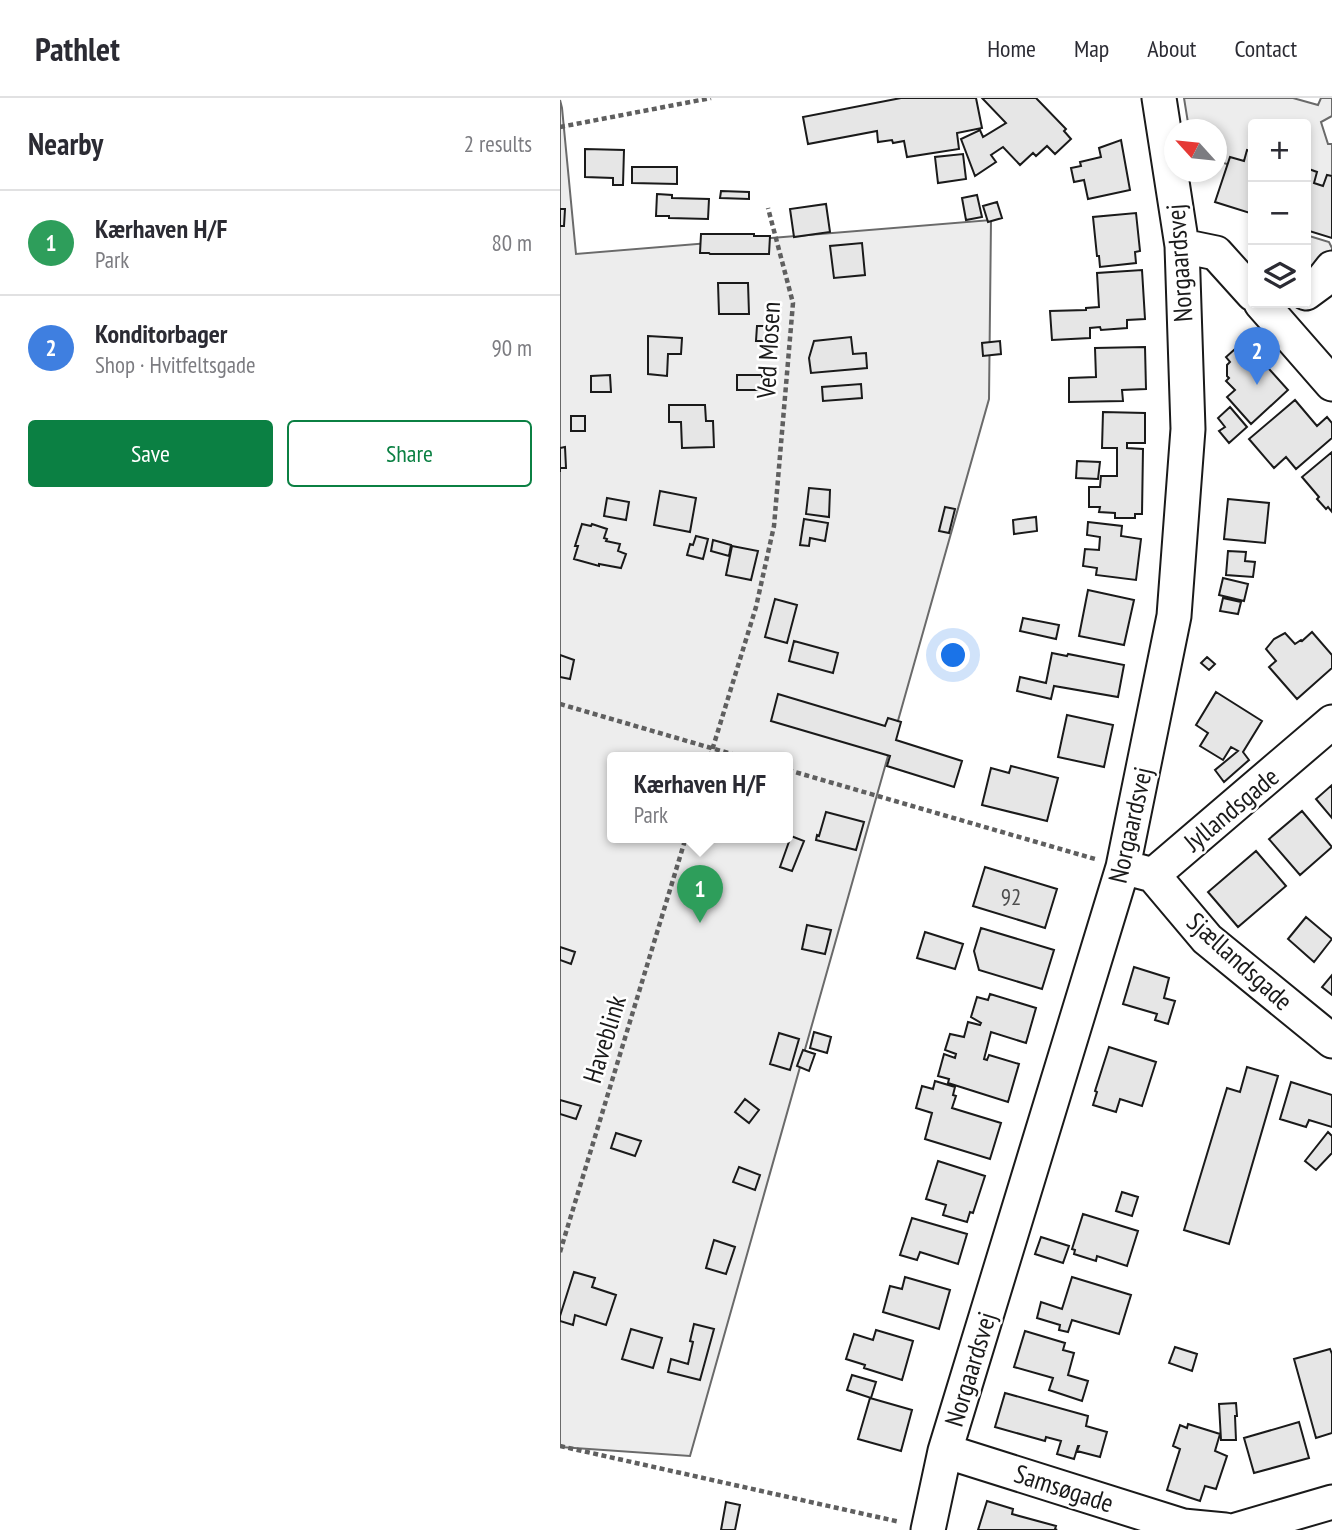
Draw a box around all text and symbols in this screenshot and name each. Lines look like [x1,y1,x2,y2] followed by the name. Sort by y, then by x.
[35,27,120,70] text: Pathlet
[987,33,1036,64] text: Home
[1074,33,1109,64] text: Map
[1147,33,1196,64] text: About
[1234,33,1297,64] text: Contact
[1164,119,1227,182] north arrow
[1248,119,1311,308] map controls
[1248,119,1311,182] button: +
[28,124,103,163] text: Nearby
[464,129,532,158] text: 2 results
[1248,182,1311,245] button: −
[1158,203,1200,323] street label: Norgaardsvej
[95,212,227,245] text: Kærhaven H/F
[46,228,57,257] text: 1
[491,228,532,257] text: 80 m
[95,245,129,274] text: Park
[1248,245,1311,308] button: layers
[749,301,787,400] street label: Ved Mosen
[95,317,227,350] text: Konditorbager
[1234,327,1280,385] pin: 2
[46,333,57,362] text: 2
[491,333,532,362] text: 90 m
[95,350,255,379] text: Shop · Hvitfeltsgade
[28,420,273,487] button: Save
[287,420,532,487] button: Share
[936,638,970,672] your location
[607,752,793,843] popup
[1176,760,1285,859] street label: Jyllandsgade
[1101,764,1159,886] street label: Norgaardsvej
[634,767,766,800] text: Kærhaven H/F
[634,800,668,829] text: Park
[677,865,723,923] pin: 1
[1001,882,1021,911] house number: 92
[1180,905,1300,1017] street label: Sjællandsgade
[575,991,633,1087] street label: Haveblink
[937,1308,1003,1430] street label: Norgaardsvej
[1010,1457,1118,1519] street label: Samsøgade

